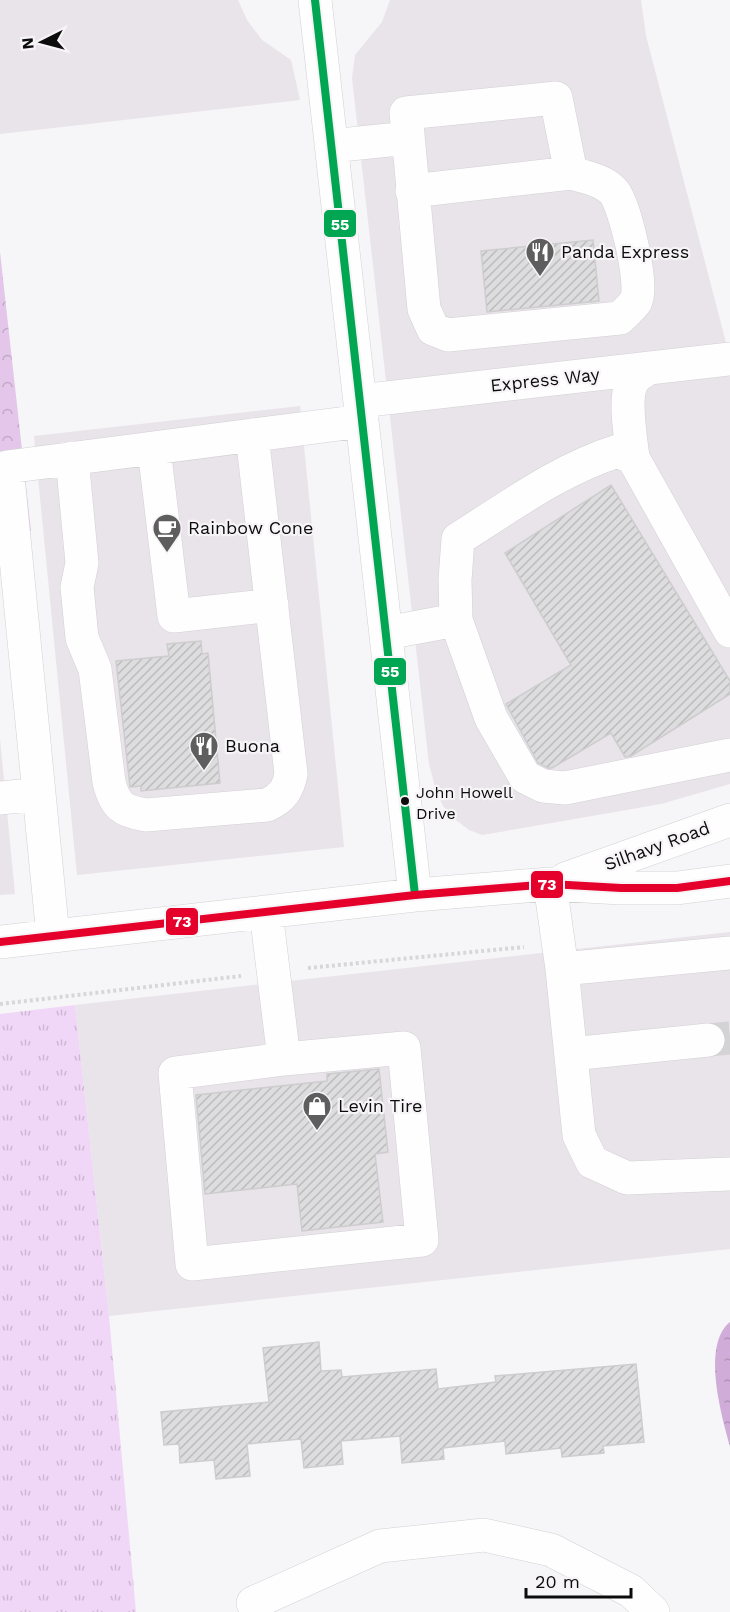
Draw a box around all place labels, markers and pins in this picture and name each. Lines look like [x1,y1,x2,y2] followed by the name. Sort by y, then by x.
[524,236,556,278] restaurant icon: Panda Express
[561,241,689,262] place label: Panda Express
[151,512,183,554] cafe icon: Rainbow Cone
[188,517,313,538] place label: Rainbow Cone
[188,730,220,772] restaurant icon: Buona
[225,735,280,756] place label: Buona
[416,783,513,823] place label: John Howell Drive
[399,795,411,807] marker: John Howell Drive
[301,1090,333,1132] shop icon: Levin Tire
[338,1095,422,1116] place label: Levin Tire

